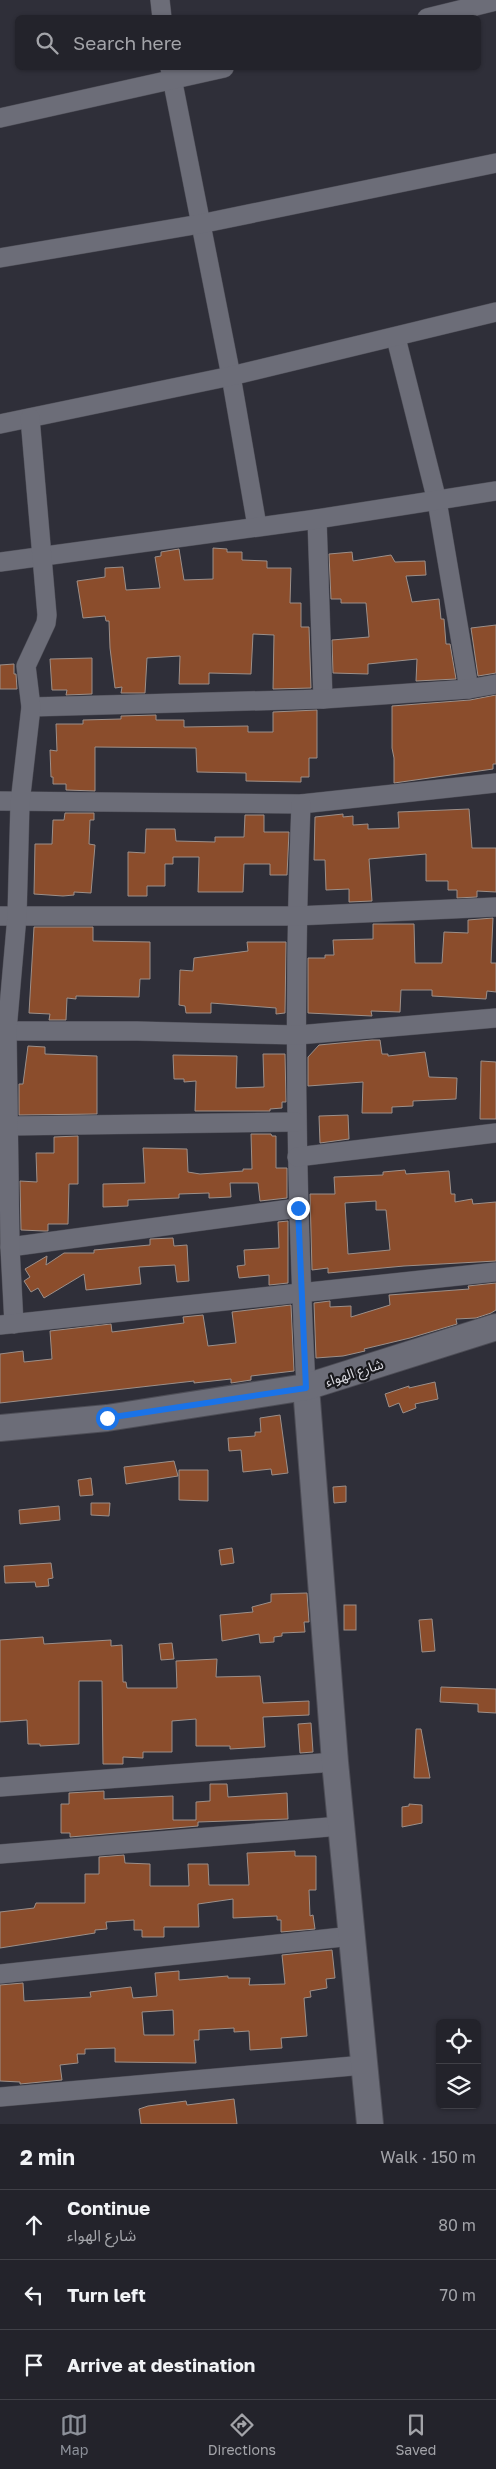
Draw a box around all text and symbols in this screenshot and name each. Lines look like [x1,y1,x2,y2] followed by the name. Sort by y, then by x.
[15,15,481,70] search box
[33,29,61,57] icon: search
[73,31,182,54] text: Search here
[287,1197,310,1220] route end
[323,1355,386,1392] street label: شارع الهواء
[96,1407,119,1430] route start
[436,2019,481,2109] map controls
[436,2019,481,2064] button: locate
[436,2064,481,2109] button: layers
[20,2144,75,2170] text: 2 min
[380,2147,476,2167] text: Walk · 150 m
[67,2196,150,2219] text: Continue
[20,2211,48,2239] icon: ahead
[438,2215,476,2235] text: 80 m
[67,2225,136,2245] text: شارع الهواء
[20,2281,48,2309] icon: left
[67,2283,146,2306] text: Turn left
[439,2285,476,2305] text: 70 m
[20,2351,48,2379] icon: arrive
[67,2353,255,2376] text: Arrive at destination
[60,2411,88,2458] tab: Map
[208,2411,276,2458] tab: Directions
[395,2411,436,2458] tab: Saved

